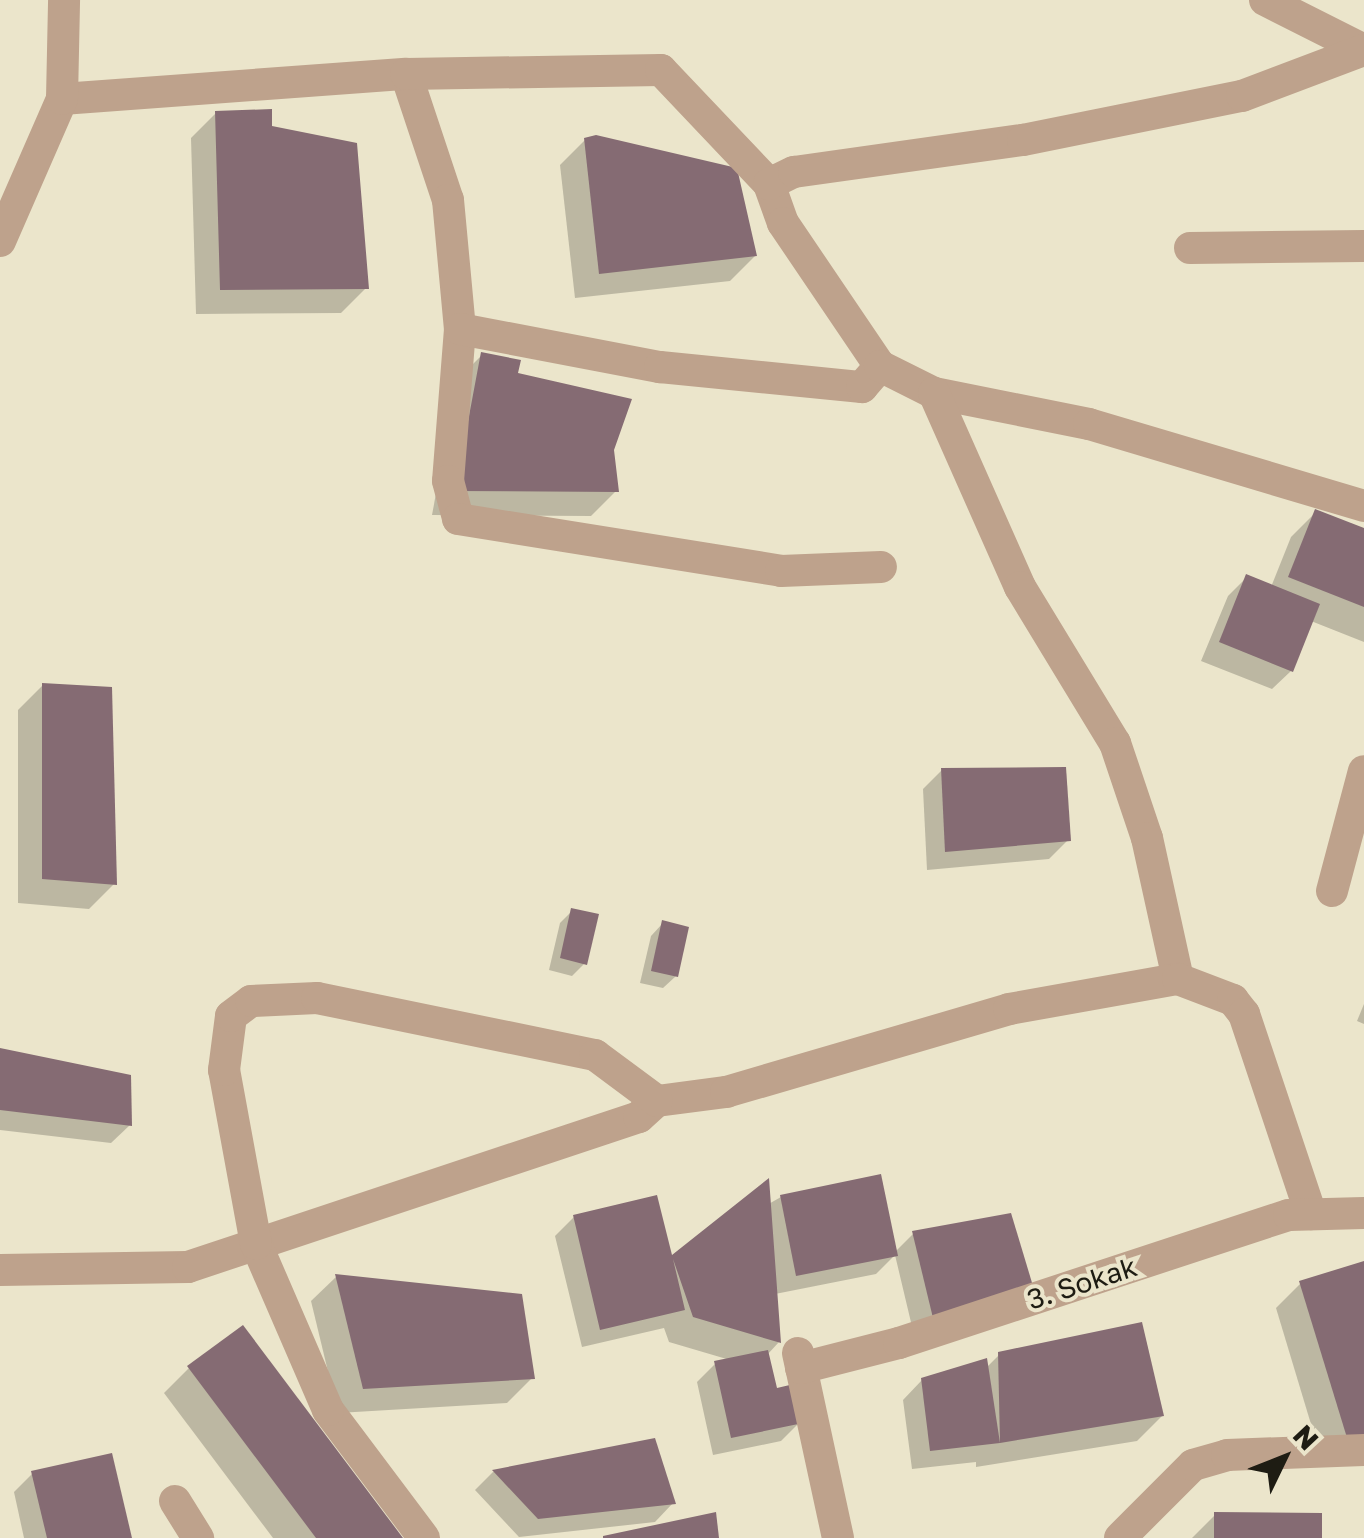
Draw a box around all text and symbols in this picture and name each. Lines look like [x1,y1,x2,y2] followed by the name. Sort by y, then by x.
[1023,1249,1141,1317] street label: 3. Sokak
[1234,1408,1334,1508] north arrow
[1287,1418,1326,1456] text: N

